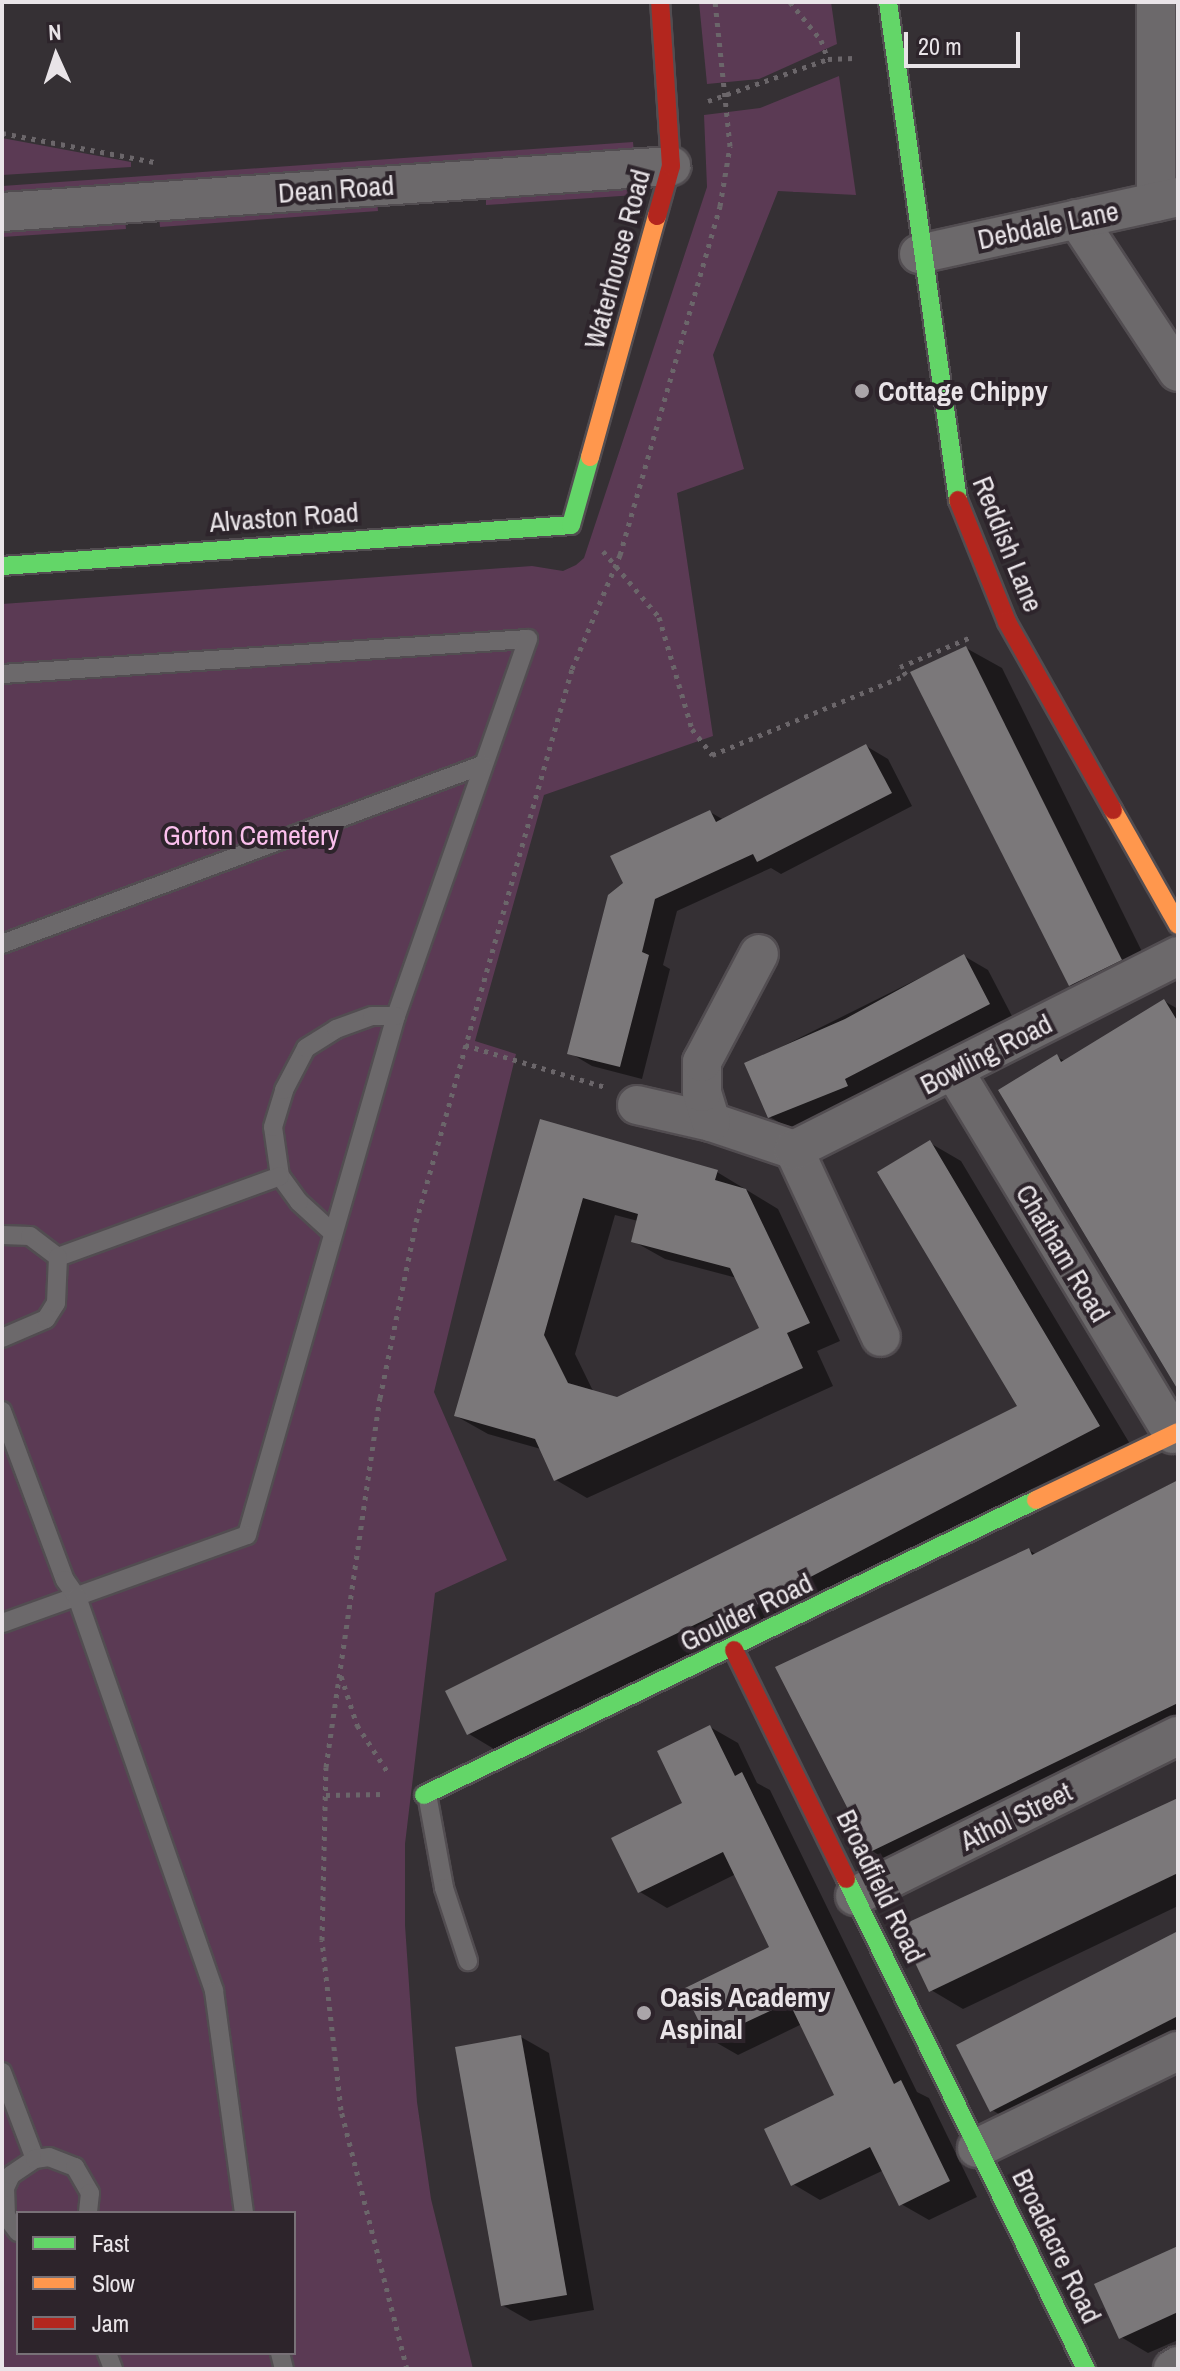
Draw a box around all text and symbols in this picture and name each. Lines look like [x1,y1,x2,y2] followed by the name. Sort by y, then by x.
[16,16,96,96] north arrow
[908,16,1024,66] scale bar
[47,17,62,47] text: N
[918,30,962,62] text: 20 m
[577,166,657,352] street label: Waterhouse Road
[277,168,395,210] street label: Dean Road
[975,194,1121,256] street label: Debdale Lane
[878,374,1048,408] place label: Cottage Chippy
[853,382,871,400] marker: Cottage Chippy
[966,471,1050,617] street label: Reddish Lane
[208,495,360,539] street label: Alvaston Road
[163,818,339,852] park label: Gorton Cemetery
[915,1007,1057,1101] street label: Bowling Road
[1009,1178,1117,1328] street label: Chatham Road
[674,1566,818,1658] street label: Goulder Road
[955,1775,1077,1857] street label: Athol Street
[830,1804,932,1968] street label: Broadfield Road
[660,1980,831,2046] place label: Oasis Academy Aspinal
[635,2004,653,2022] marker: Oasis Academy Aspinal
[1005,2164,1109,2328] street label: Broadacre Road
[16,2211,296,2355] legend
[92,2227,129,2259] text: Fast
[92,2267,135,2299] text: Slow
[92,2307,129,2339] text: Jam

